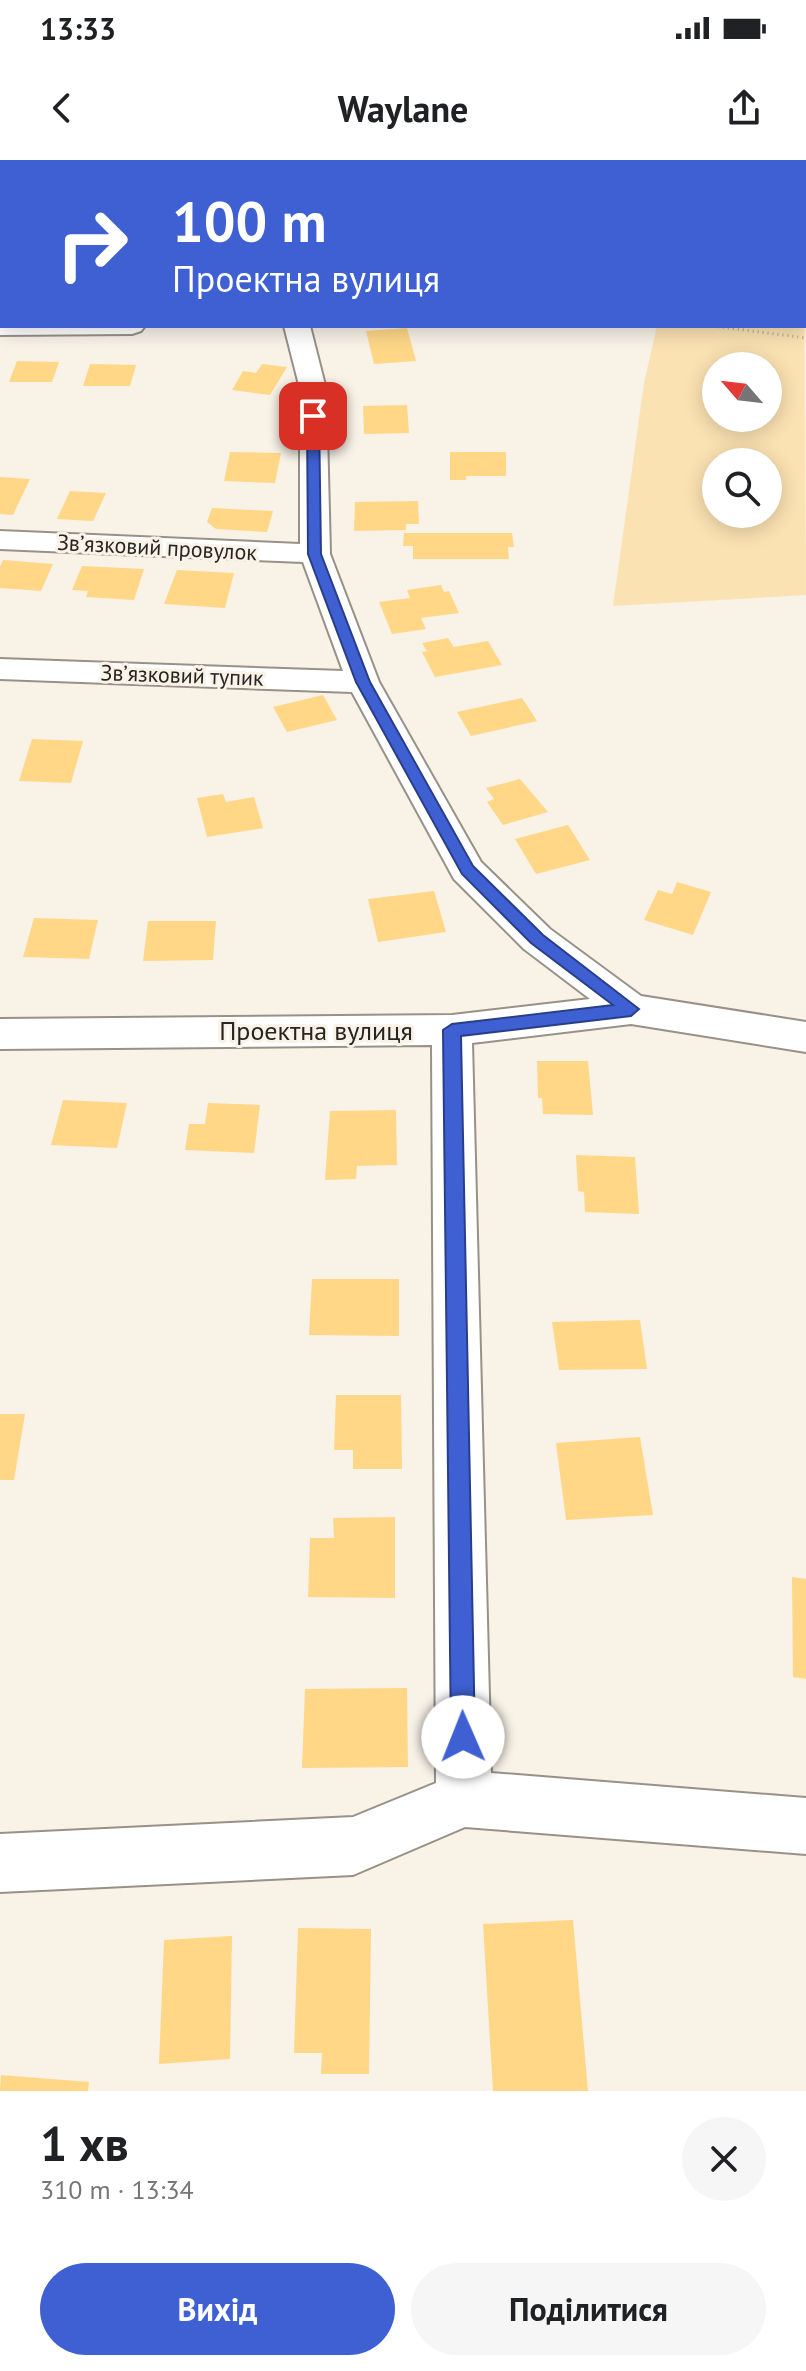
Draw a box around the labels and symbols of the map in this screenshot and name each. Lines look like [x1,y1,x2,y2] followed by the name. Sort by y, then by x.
[702,352,782,432] north arrow
[279,382,347,450] pin
[56,528,258,566] street label: Звʼязковий провулок
[100,658,264,692] street label: Звʼязковий тупик
[219,1014,413,1047] street label: Проектна вулиця
[421,1695,505,1779] position arrow

